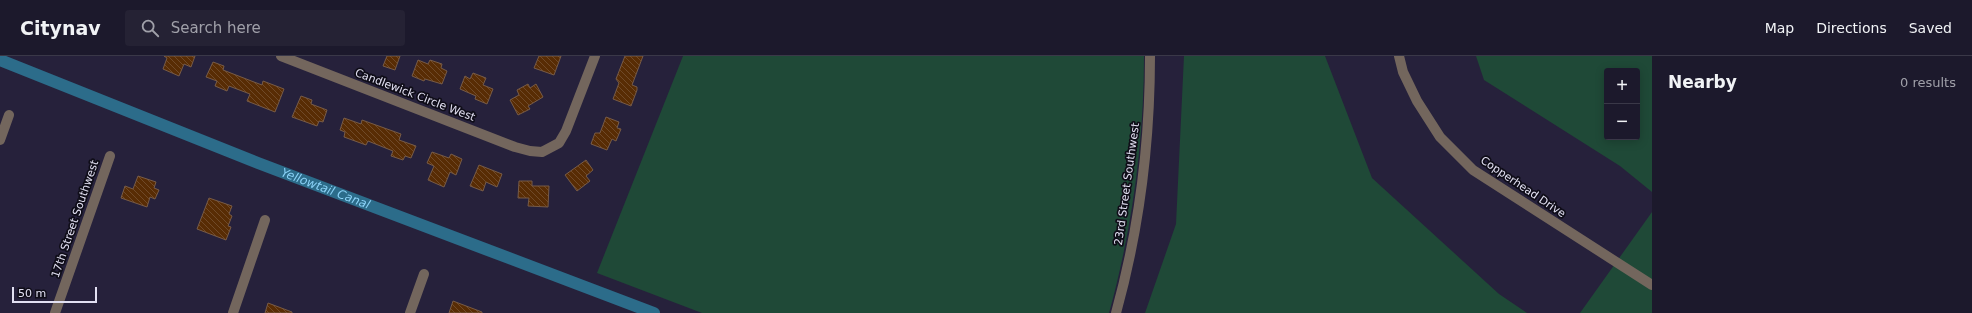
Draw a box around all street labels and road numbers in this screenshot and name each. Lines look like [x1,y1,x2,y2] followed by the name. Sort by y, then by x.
[353,66,478,124] street label: Candlewick Circle West
[1112,121,1142,246] street label: 23rd Street Southwest
[1478,154,1568,220] street label: Copperhead Drive
[49,158,101,279] street label: 17th Street Southwest

